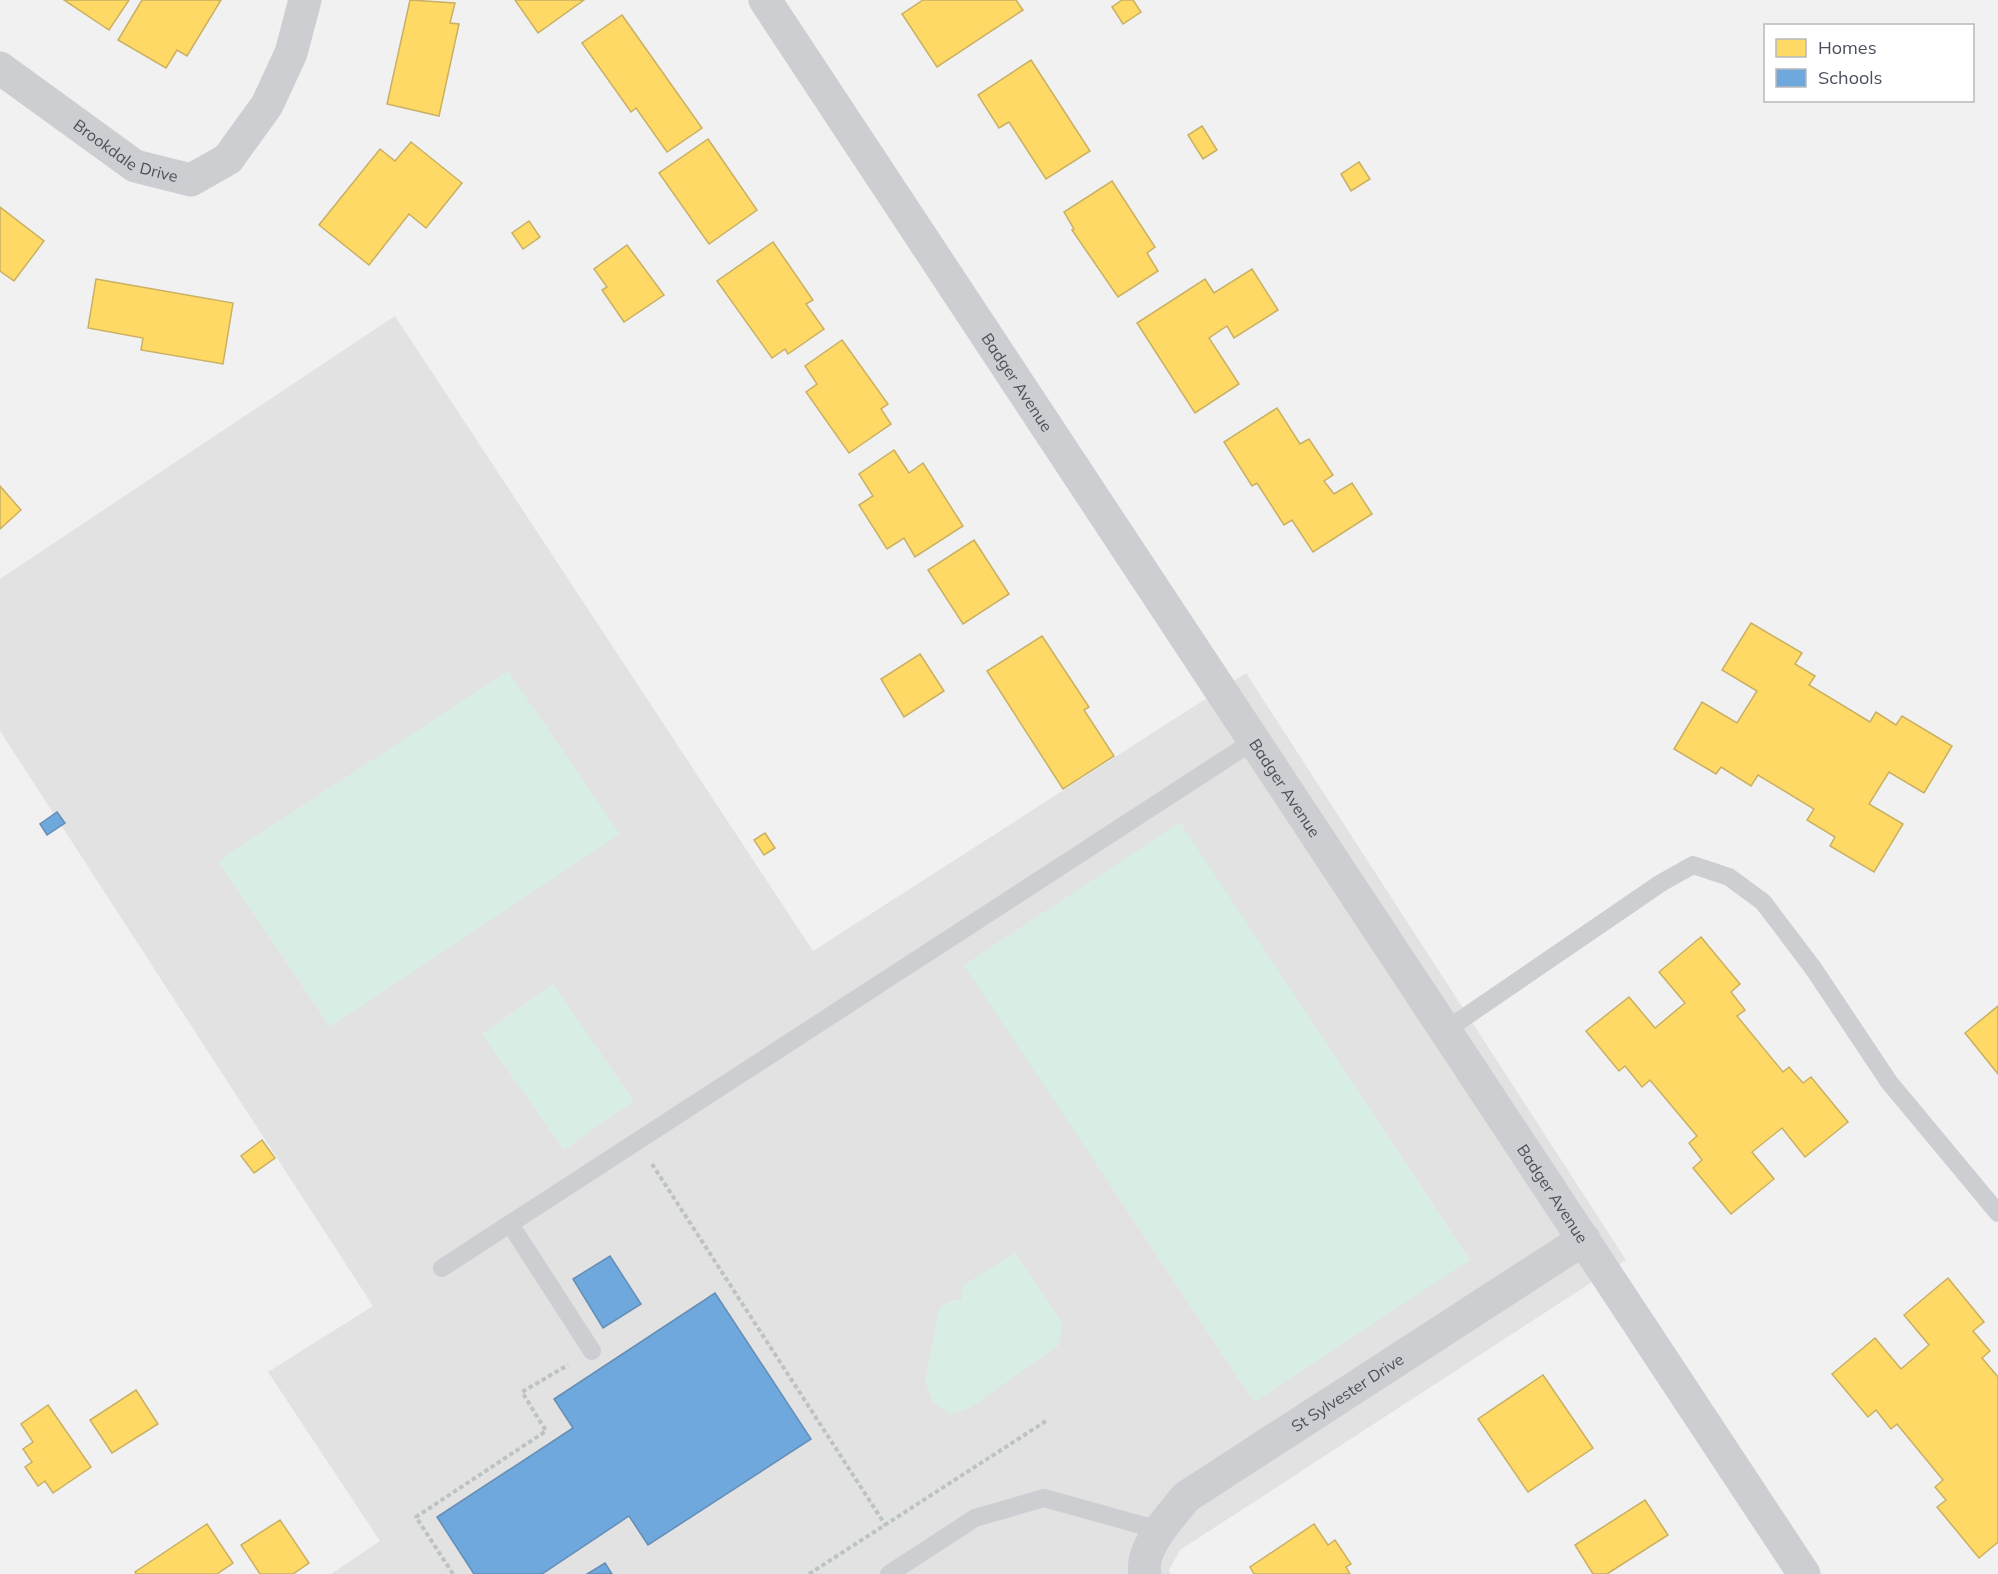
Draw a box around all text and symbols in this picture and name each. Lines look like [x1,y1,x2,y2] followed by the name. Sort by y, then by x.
[1764,24,1974,102] legend
[1818,36,1877,59] text: Homes
[1818,66,1883,89] text: Schools
[70,115,180,186] street label: Brookdale Drive
[977,329,1057,435] street label: Badger Avenue
[1245,735,1325,841] street label: Badger Avenue
[1513,1140,1593,1247] street label: Badger Avenue
[1287,1349,1407,1436] street label: St Sylvester Drive

